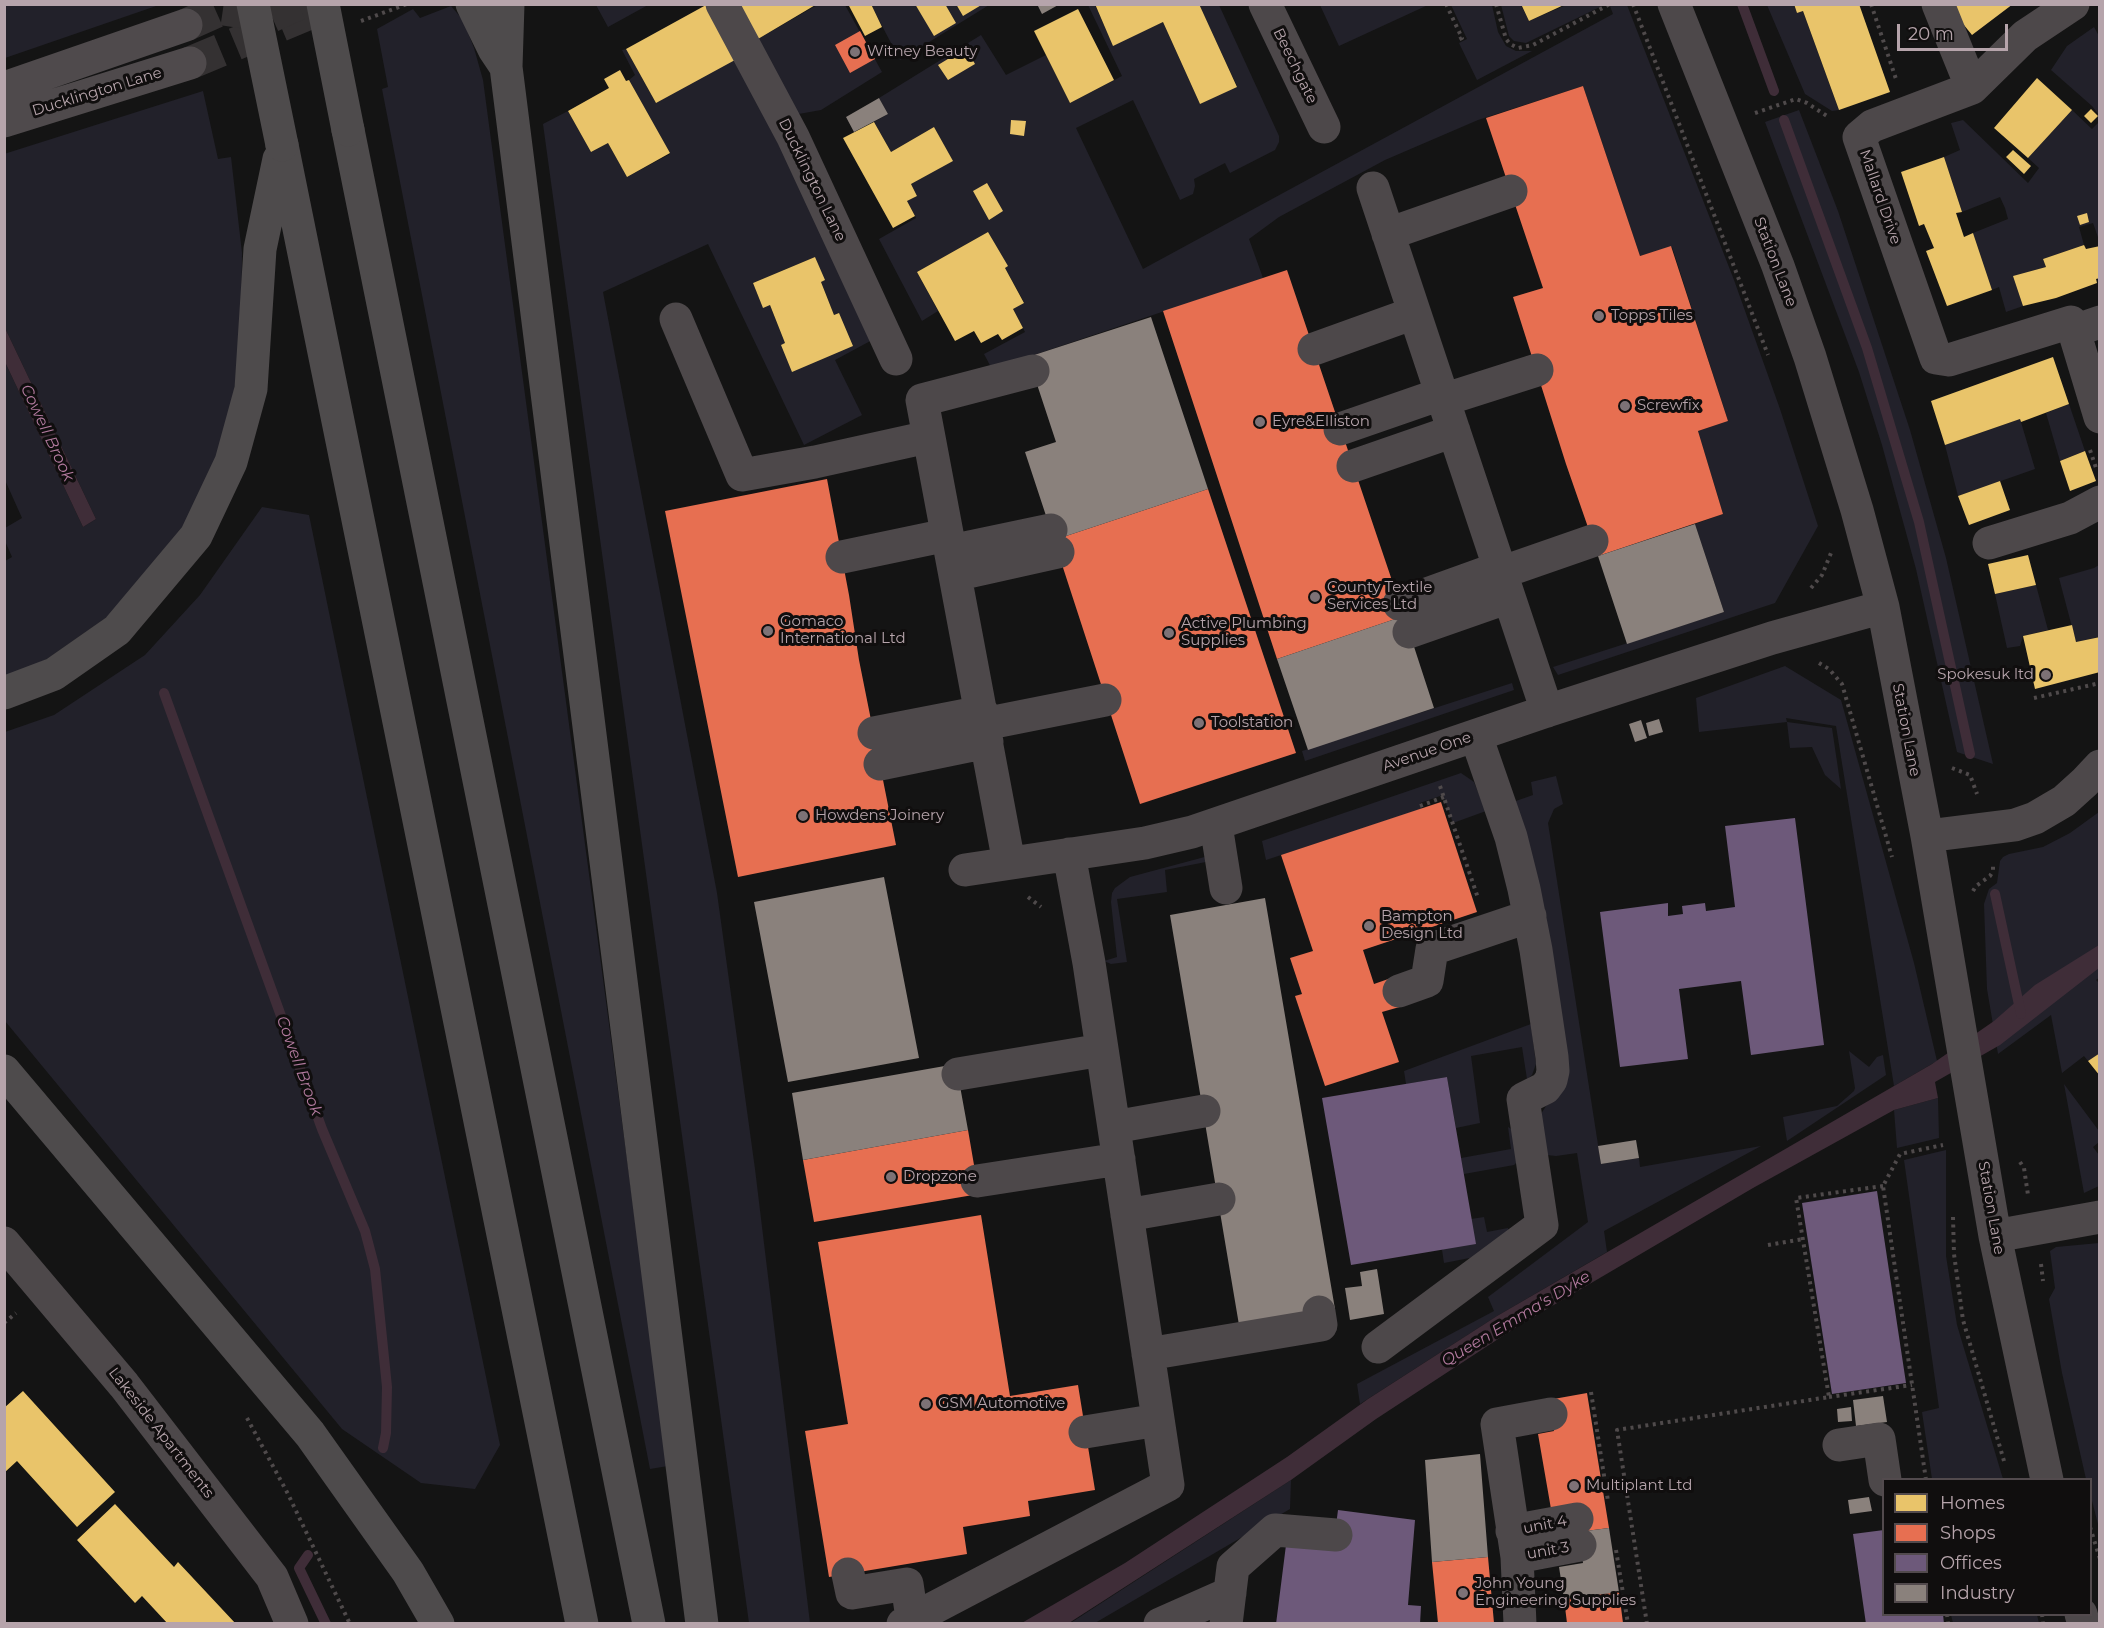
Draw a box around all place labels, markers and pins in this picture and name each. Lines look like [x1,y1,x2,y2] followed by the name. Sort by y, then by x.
[867,43,977,61] place label: Witney Beauty
[848,45,862,59] marker: Witney Beauty
[1611,307,1693,325] place label: Topps Tiles
[1592,309,1606,323] marker: Topps Tiles
[1637,397,1700,415] place label: Screwfix
[1618,399,1632,413] marker: Screwfix
[1272,413,1370,431] place label: Eyre&Elliston
[1253,415,1267,429] marker: Eyre&Elliston
[1327,579,1432,614] place label: County Textile Services Ltd
[1308,590,1322,604] marker: County Textile Services Ltd
[780,613,906,648] place label: Gomaco International Ltd
[1181,615,1307,650] place label: Active Plumbing Supplies
[761,624,775,638] marker: Gomaco International Ltd
[1162,626,1176,640] marker: Active Plumbing Supplies
[1937,666,2034,684] place label: Spokesuk ltd
[2039,668,2053,682] marker: Spokesuk ltd
[1211,714,1293,732] place label: Toolstation
[1192,716,1206,730] marker: Toolstation
[815,807,944,825] place label: Howdens Joinery
[796,809,810,823] marker: Howdens Joinery
[1381,908,1463,943] place label: Bampton Design Ltd
[1362,919,1376,933] marker: Bampton Design Ltd
[903,1168,977,1186] place label: Dropzone
[884,1170,898,1184] marker: Dropzone
[938,1395,1065,1413] place label: GSM Automotive
[919,1397,933,1411] marker: GSM Automotive
[1586,1477,1692,1495] place label: Multiplant Ltd
[1567,1479,1581,1493] marker: Multiplant Ltd
[1475,1575,1636,1610] place label: John Young Engineering Supplies
[1456,1586,1470,1600] marker: John Young Engineering Supplies

